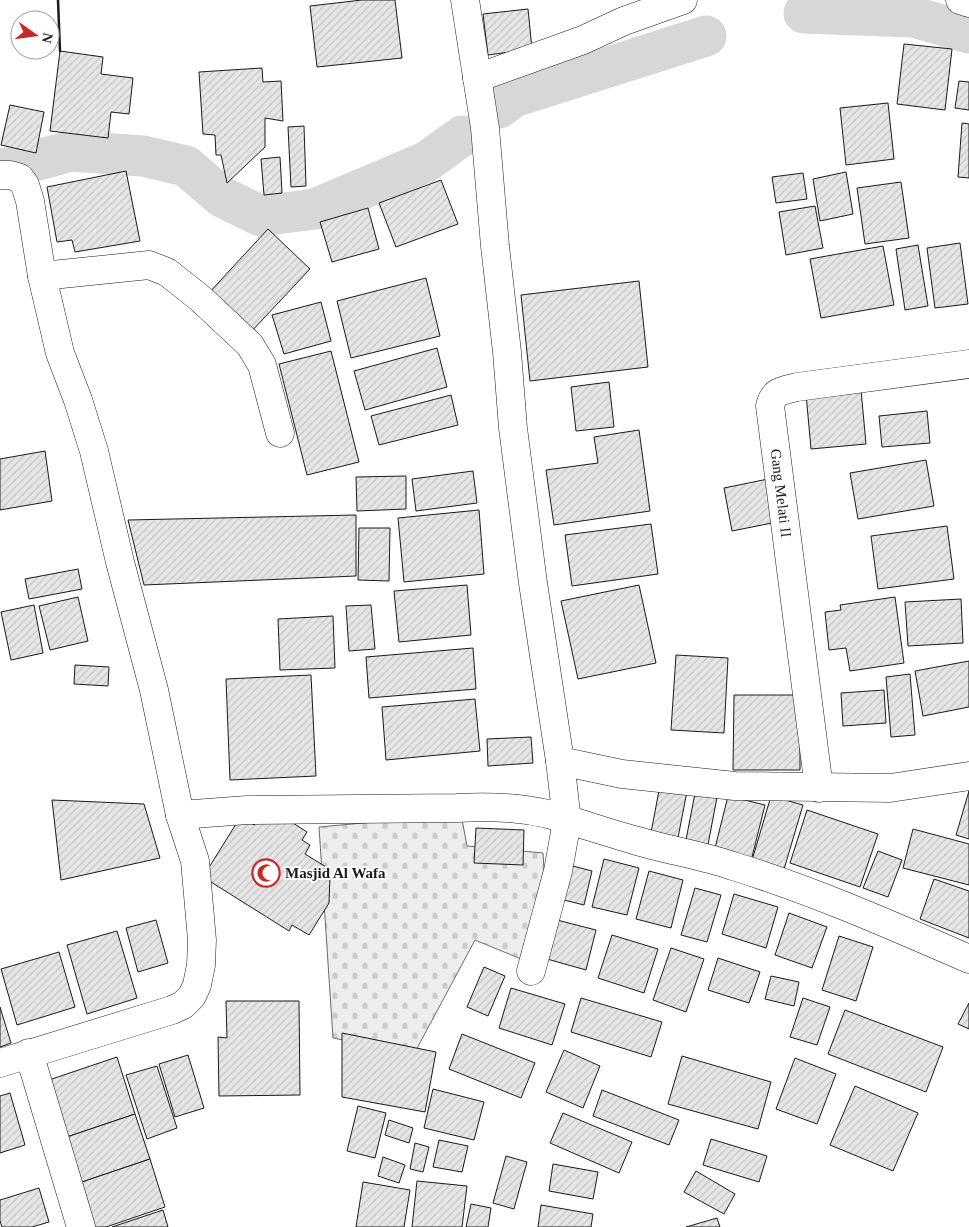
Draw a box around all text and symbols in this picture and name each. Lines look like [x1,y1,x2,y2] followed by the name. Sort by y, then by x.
[10,10,60,60] north arrow
[39,31,56,45] text: N
[768,448,794,538] street label: Gang Melati II
[251,858,281,888] mosque icon: Masjid Al Wafa
[285,865,386,881] place label: Masjid Al Wafa

